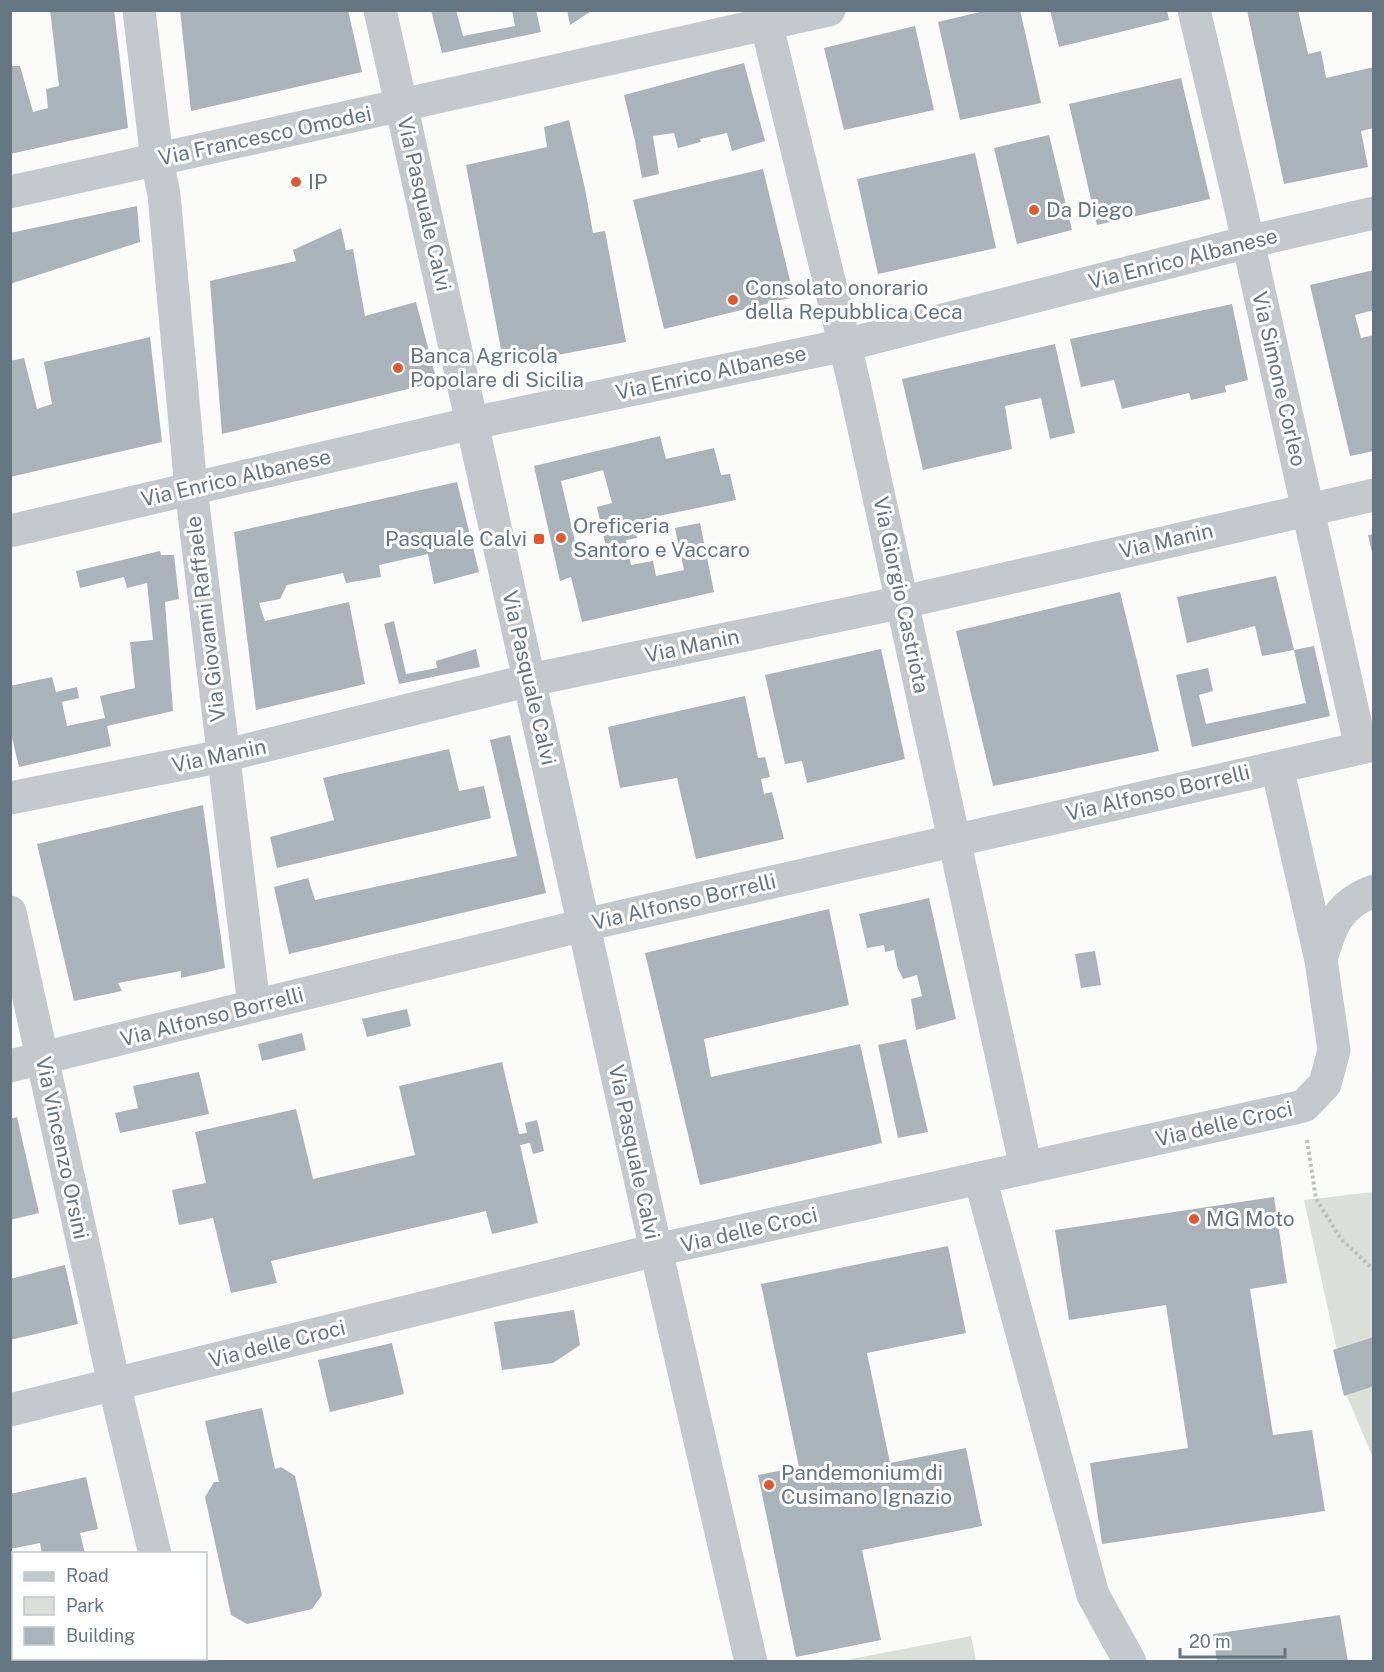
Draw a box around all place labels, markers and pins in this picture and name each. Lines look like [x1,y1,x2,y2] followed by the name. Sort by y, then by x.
[308,169,327,194] place label: IP
[289,175,303,189] marker: IP
[1046,197,1133,222] place label: Da Diego
[1027,203,1041,217] marker: Da Diego
[745,275,963,324] place label: Consolato onorario della Repubblica Ceca
[726,293,740,307] marker: Consolato onorario della Repubblica Ceca
[410,343,584,392] place label: Banca Agricola Popolare di Sicilia
[391,361,405,375] marker: Banca Agricola Popolare di Sicilia
[573,513,750,562] place label: Oreficeria Santoro e Vaccaro
[385,526,527,551] place label: Pasquale Calvi
[554,531,568,545] marker: Oreficeria Santoro e Vaccaro
[532,532,546,546] marker: Pasquale Calvi
[1206,1206,1295,1231] place label: MG Moto
[1187,1212,1201,1226] marker: MG Moto
[781,1460,952,1509] place label: Pandemonium di Cusimano Ignazio
[762,1478,776,1492] marker: Pandemonium di Cusimano Ignazio

